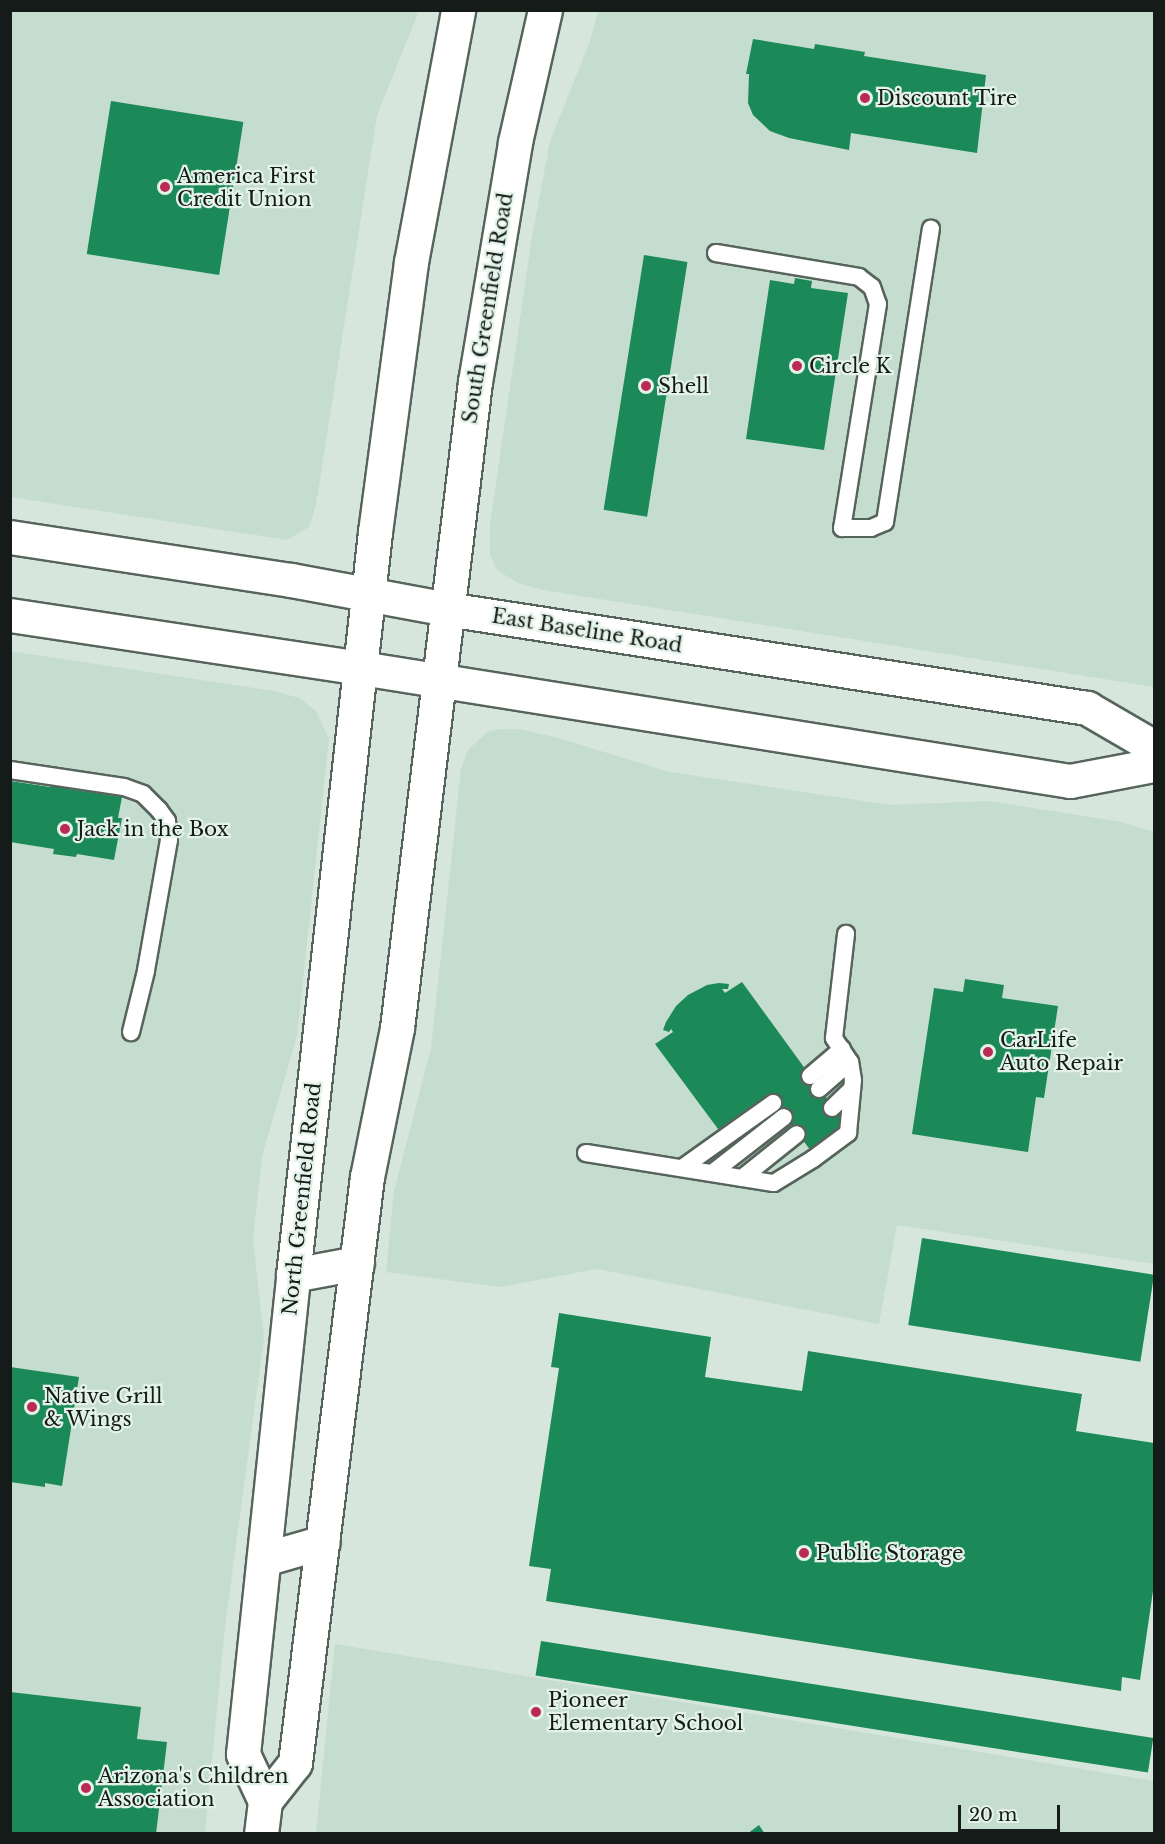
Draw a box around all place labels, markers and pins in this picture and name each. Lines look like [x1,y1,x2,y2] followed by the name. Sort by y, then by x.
[877,86,1018,110] place label: Discount Tire
[858,91,872,105] marker: Discount Tire
[177,164,316,211] place label: America First Credit Union
[158,180,172,194] marker: America First Credit Union
[809,354,891,378] place label: Circle K
[790,359,804,373] marker: Circle K
[658,374,709,398] place label: Shell
[639,379,653,393] marker: Shell
[77,817,229,841] place label: Jack in the Box
[58,822,72,836] marker: Jack in the Box
[1000,1028,1123,1075] place label: CarLife Auto Repair
[981,1045,995,1059] marker: CarLife Auto Repair
[44,1384,162,1431] place label: Native Grill & Wings
[25,1400,39,1414] marker: Native Grill & Wings
[816,1541,963,1565] place label: Public Storage
[797,1546,811,1560] marker: Public Storage
[548,1688,744,1735] place label: Pioneer Elementary School
[529,1705,543,1719] marker: Pioneer Elementary School
[98,1764,288,1811] place label: Arizona's Children Association
[79,1781,93,1795] marker: Arizona's Children Association

